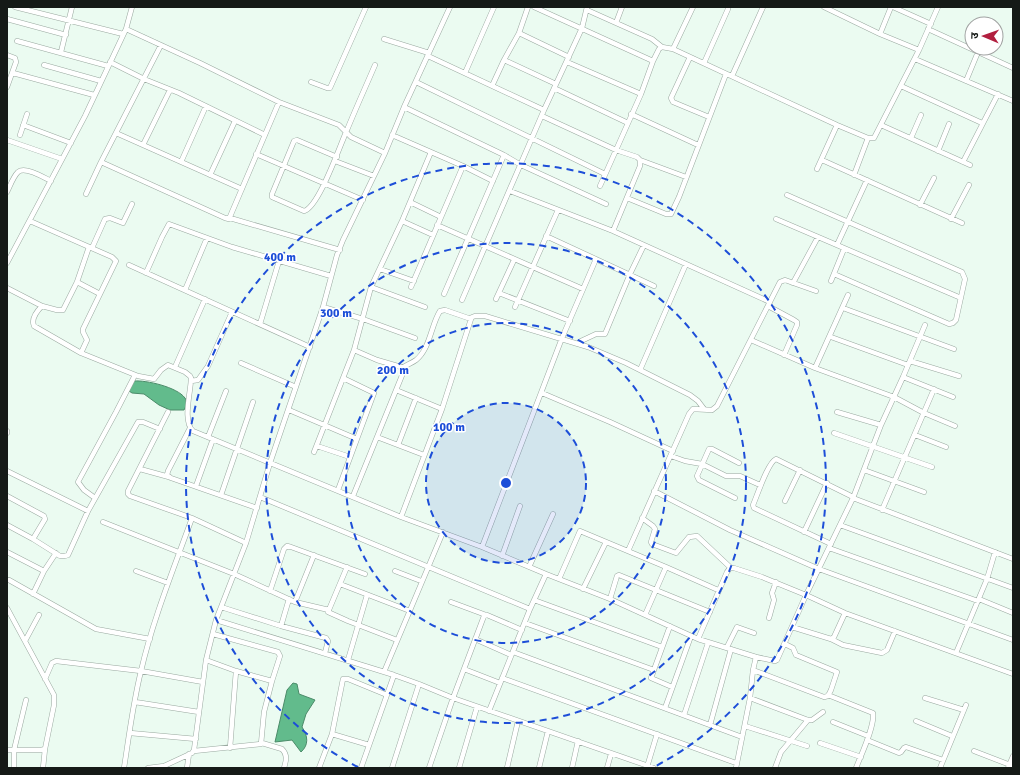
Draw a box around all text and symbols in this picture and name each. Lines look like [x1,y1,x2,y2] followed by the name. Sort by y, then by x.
[964,16,1004,56] north arrow
[968,32,981,39] text: उ
[264,250,296,265] text: 400 m
[320,306,352,321] text: 300 m
[377,363,409,378] text: 200 m
[433,420,465,435] text: 100 m
[499,476,513,490] centre of rings

